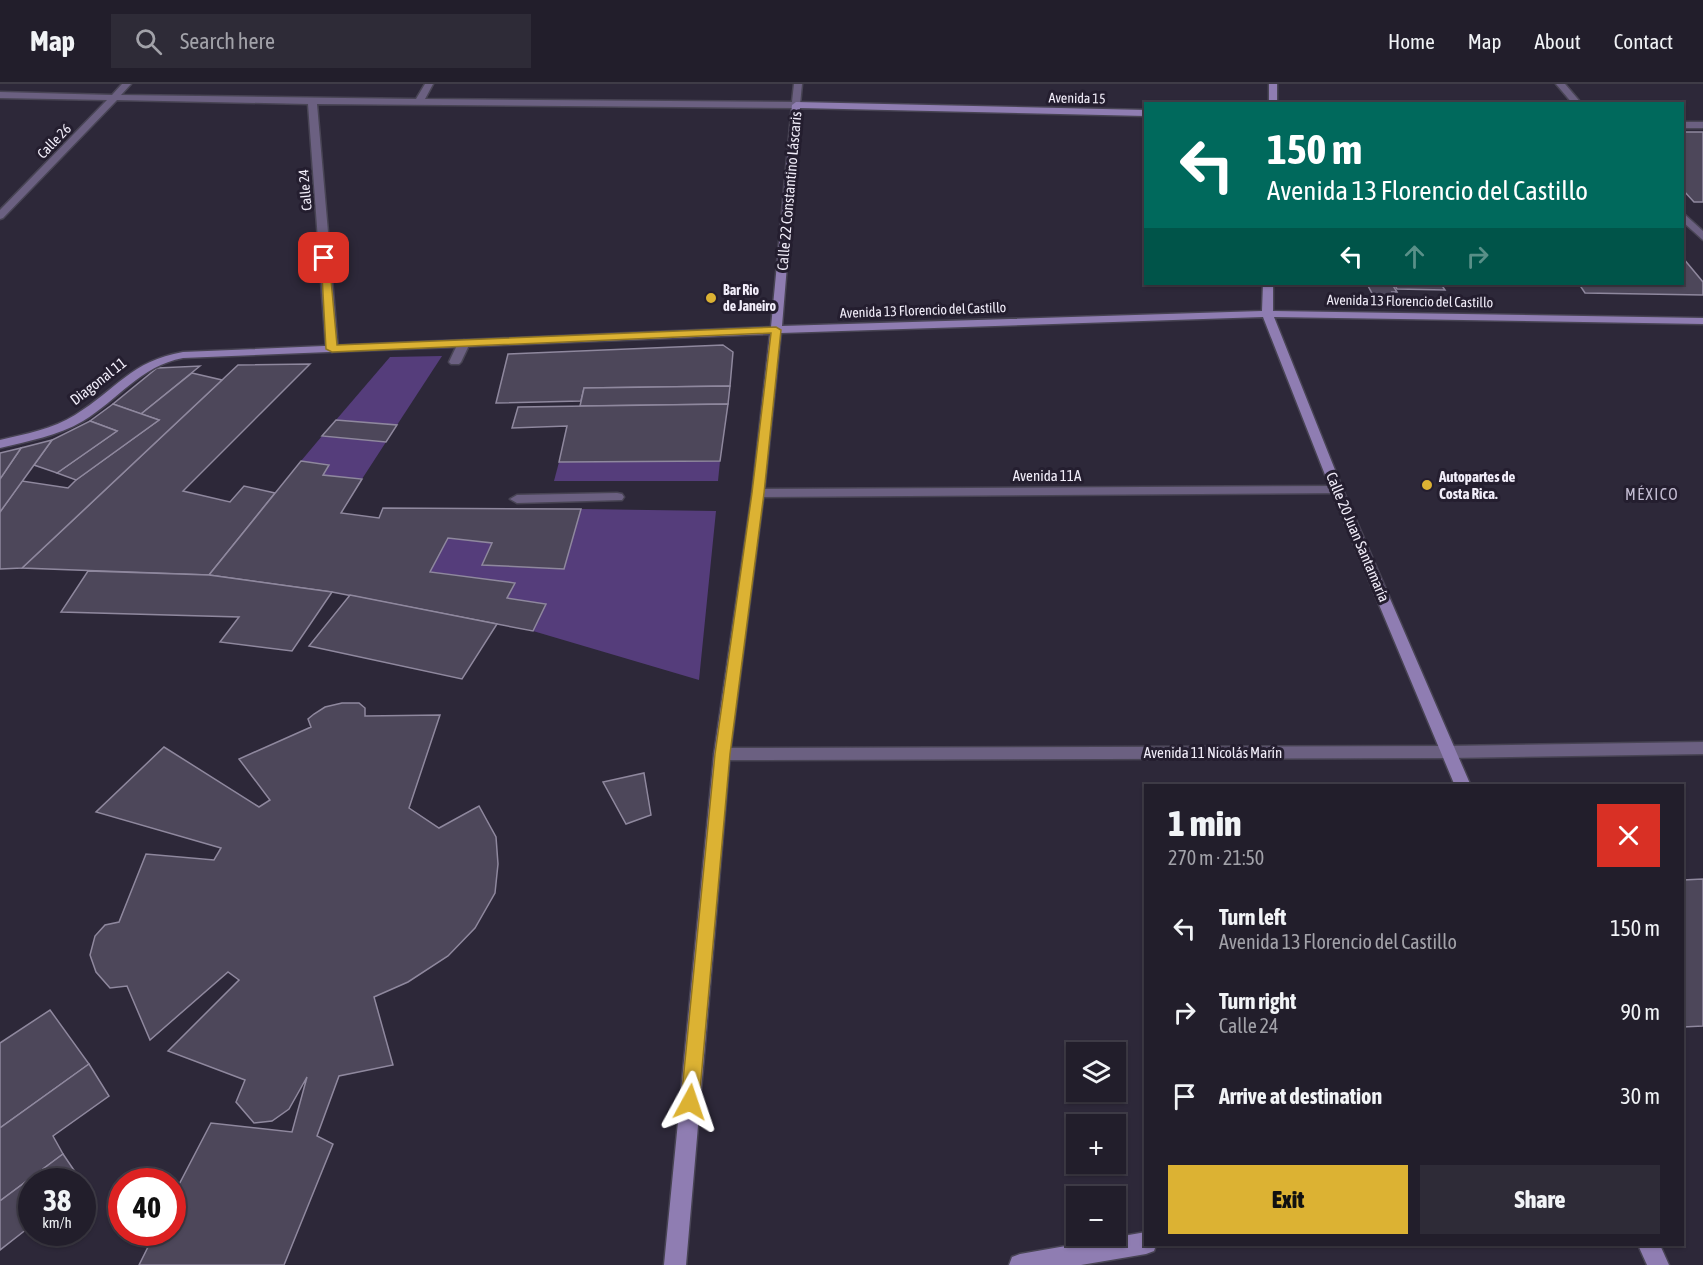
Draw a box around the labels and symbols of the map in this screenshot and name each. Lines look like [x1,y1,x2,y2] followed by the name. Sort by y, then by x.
[1048,90,1106,106] street label: Avenida 15
[774,111,804,271] street label: Calle 22 Constantino Láscaris
[34,120,74,161] street label: Calle 26
[295,168,315,211] street label: Calle 24
[298,232,349,283] pin
[723,282,776,314] place label: Bar Rio de Janeiro
[704,291,718,305] marker: Bar Rio de Janeiro
[1327,292,1493,310] street label: Avenida 13 Florencio del Castillo
[840,299,1006,321] street label: Avenida 13 Florencio del Castillo
[67,354,129,408] street label: Diagonal 11
[1013,467,1082,484] street label: Avenida 11A
[1438,468,1516,502] place label: Autopartes de Costa Rica.
[1323,470,1393,604] street label: Calle 20 Juan Santamaría
[1420,478,1434,492] marker: Autopartes de Costa Rica.
[1625,485,1679,503] district label: MÉXICO
[1144,744,1282,761] street label: Avenida 11 Nicolás Marín
[658,1070,722,1134] position arrow
[108,1168,186,1246] speed limit sign: 40

